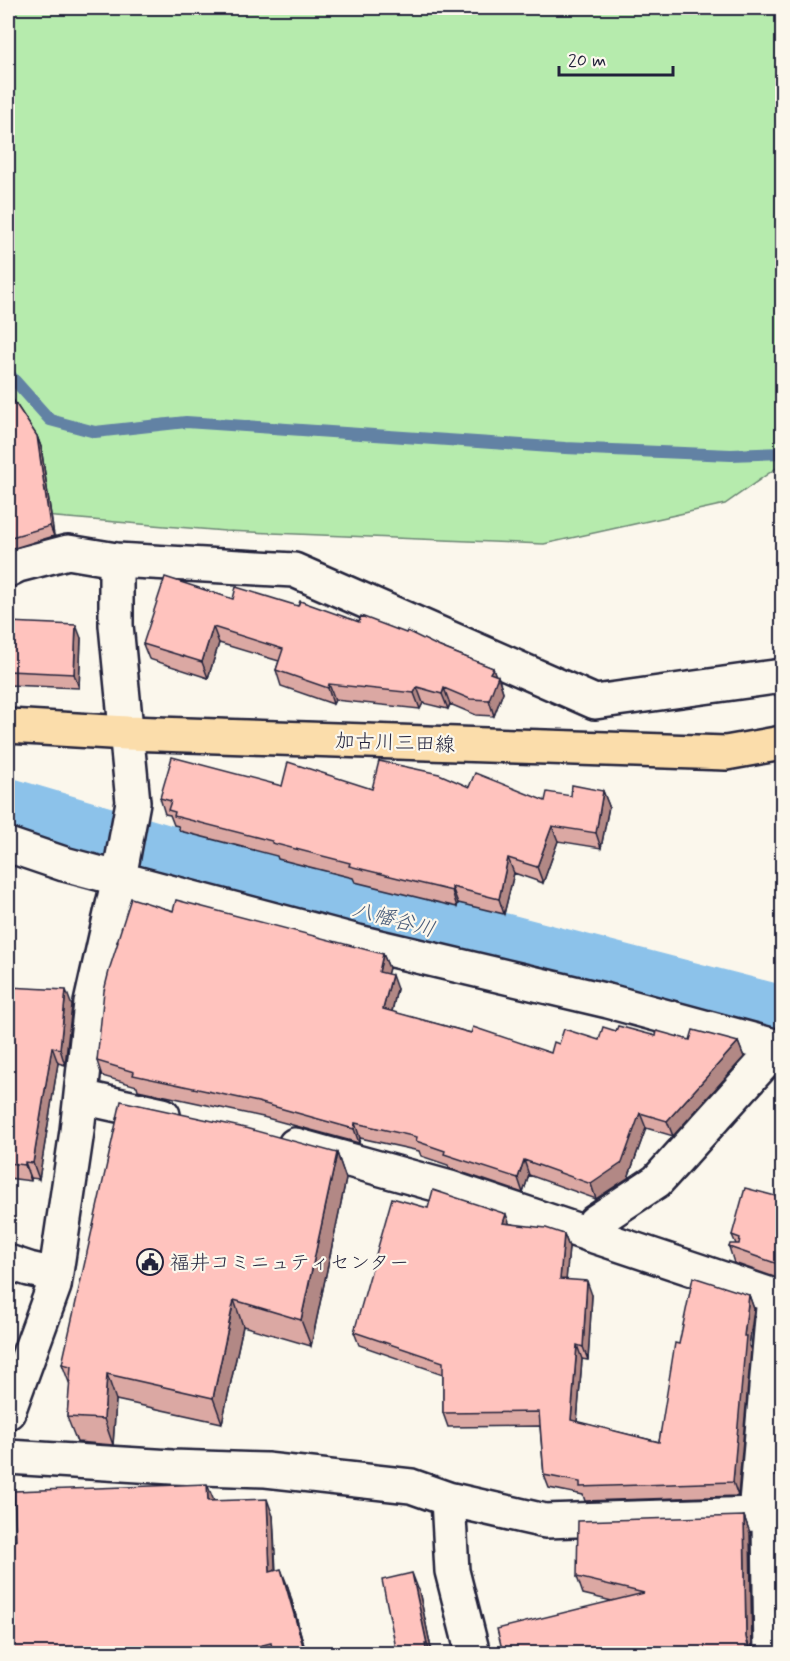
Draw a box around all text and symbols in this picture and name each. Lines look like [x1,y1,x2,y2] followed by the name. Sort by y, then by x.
[559,39,673,77] scale bar
[568,49,606,73] text: 20 m
[335,728,455,759] street label: 加古川三田線
[350,896,438,944] water label: 八幡谷川
[135,1247,165,1277] public building icon: 福井コミニュティセンター
[170,1250,409,1277] place label: 福井コミニュティセンター

